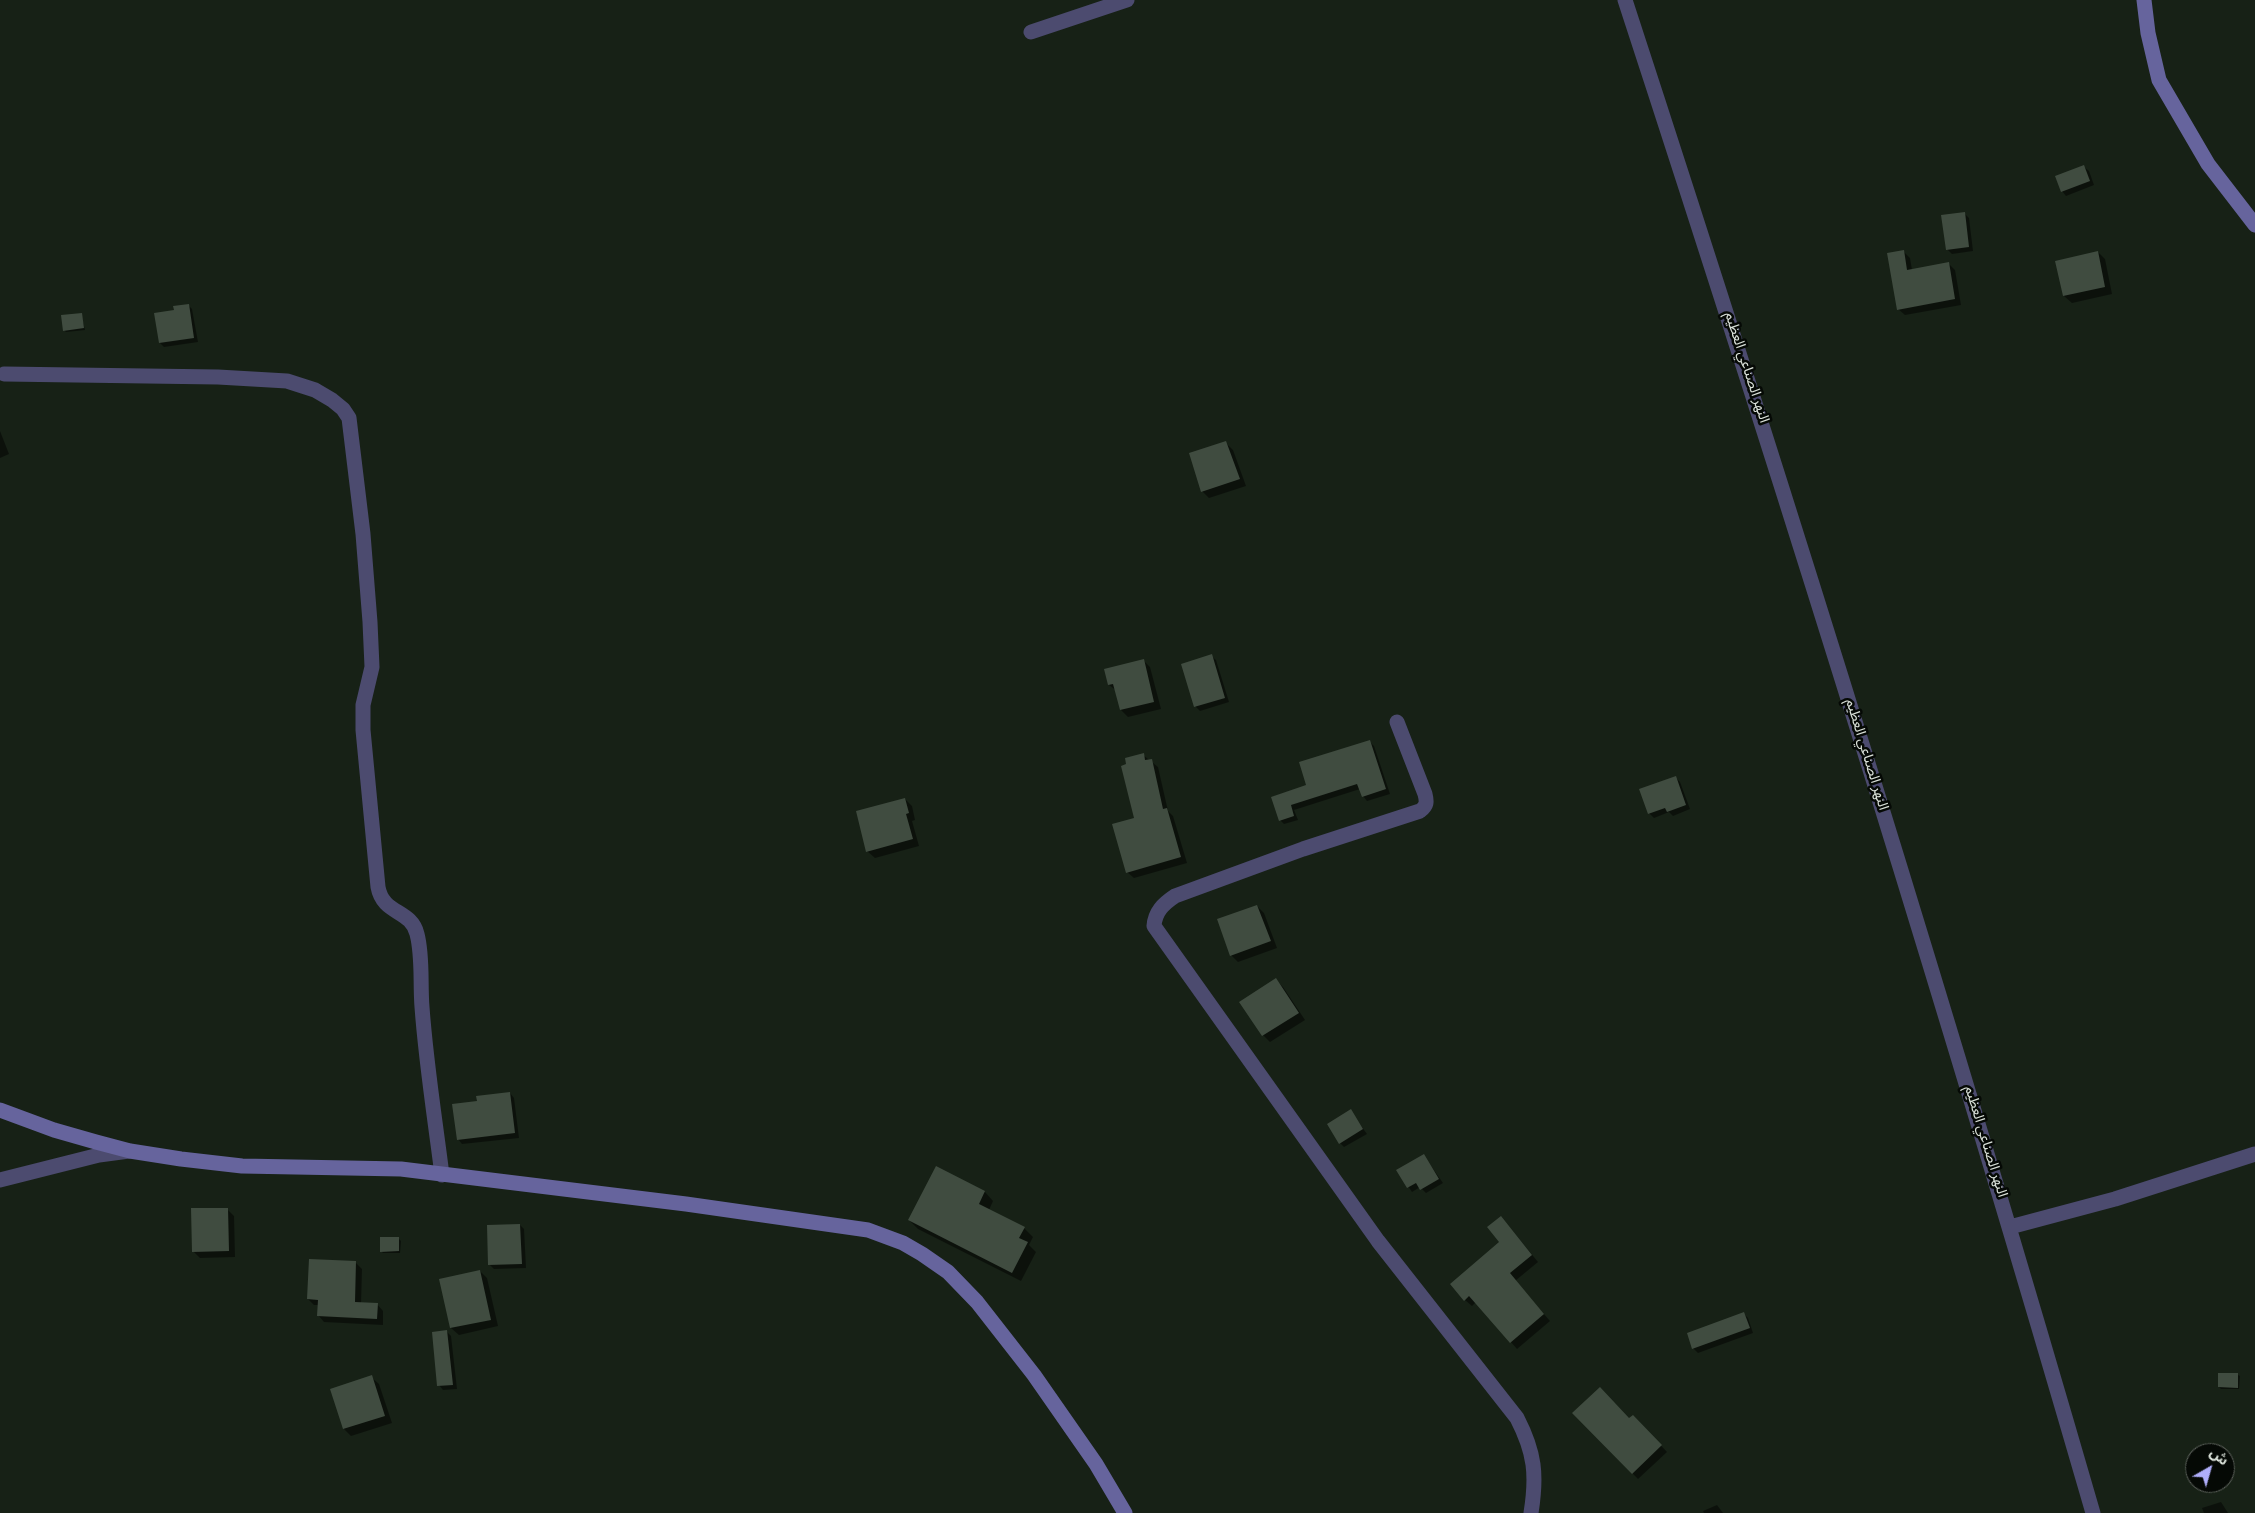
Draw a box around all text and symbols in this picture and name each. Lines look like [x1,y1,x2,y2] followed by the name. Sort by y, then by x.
[1719,310,1771,426] street label: النهر الصناعي العظيم
[1840,697,1890,813] street label: النهر الصناعي العظيم
[1959,1084,2009,1200] street label: النهر الصناعي العظيم
[2202,1439,2235,1474] text: ش
[2185,1443,2235,1493] north arrow

